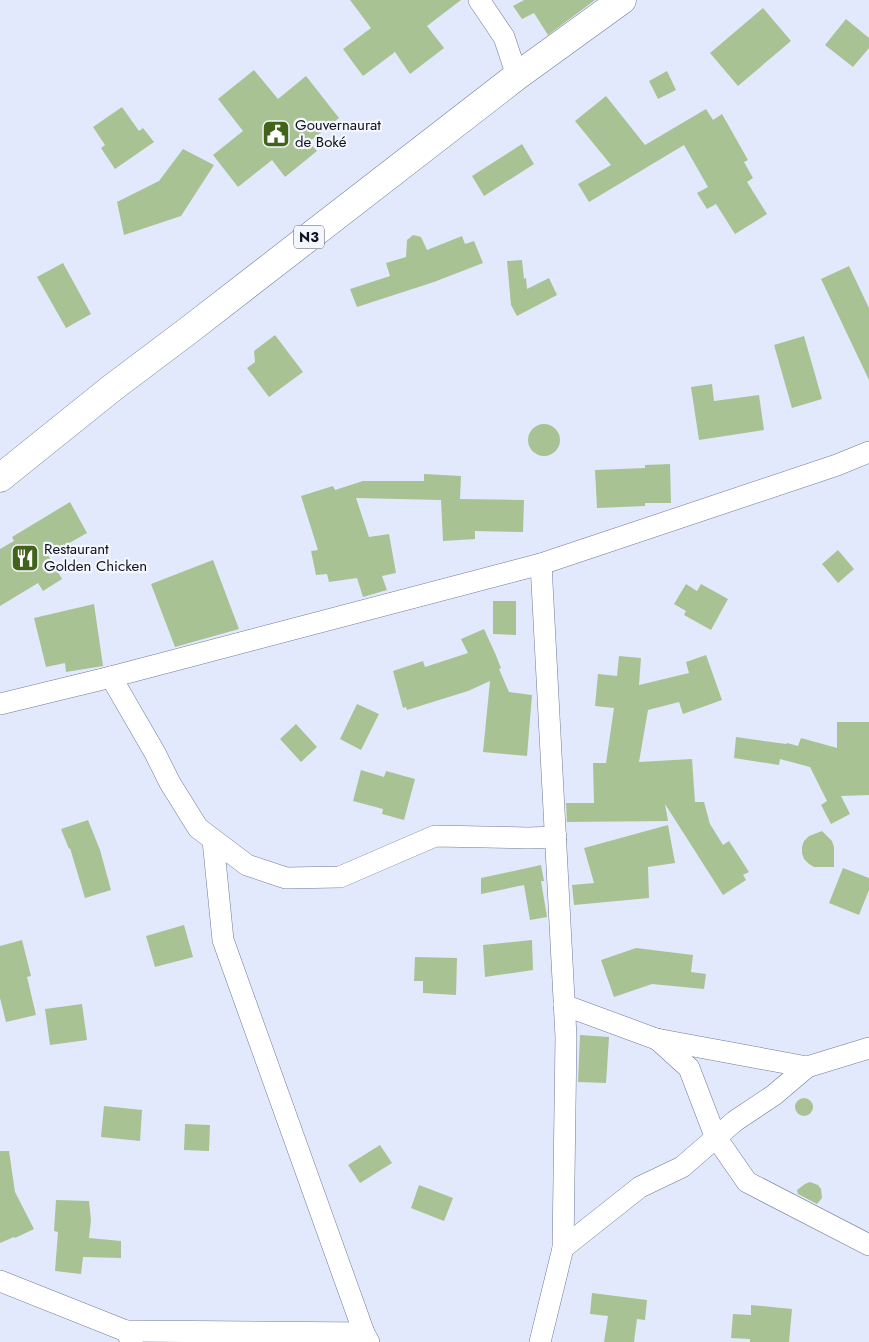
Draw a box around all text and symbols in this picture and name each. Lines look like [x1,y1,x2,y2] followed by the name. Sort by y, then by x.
[295,114,381,153] place label: Gouvernaurat de Boké
[261,119,291,149] public building icon: Gouvernaurat de Boké
[294,226,324,248] road number: N3
[44,538,147,577] place label: Restaurant Golden Chicken
[10,543,40,573] restaurant icon: Restaurant Golden Chicken

